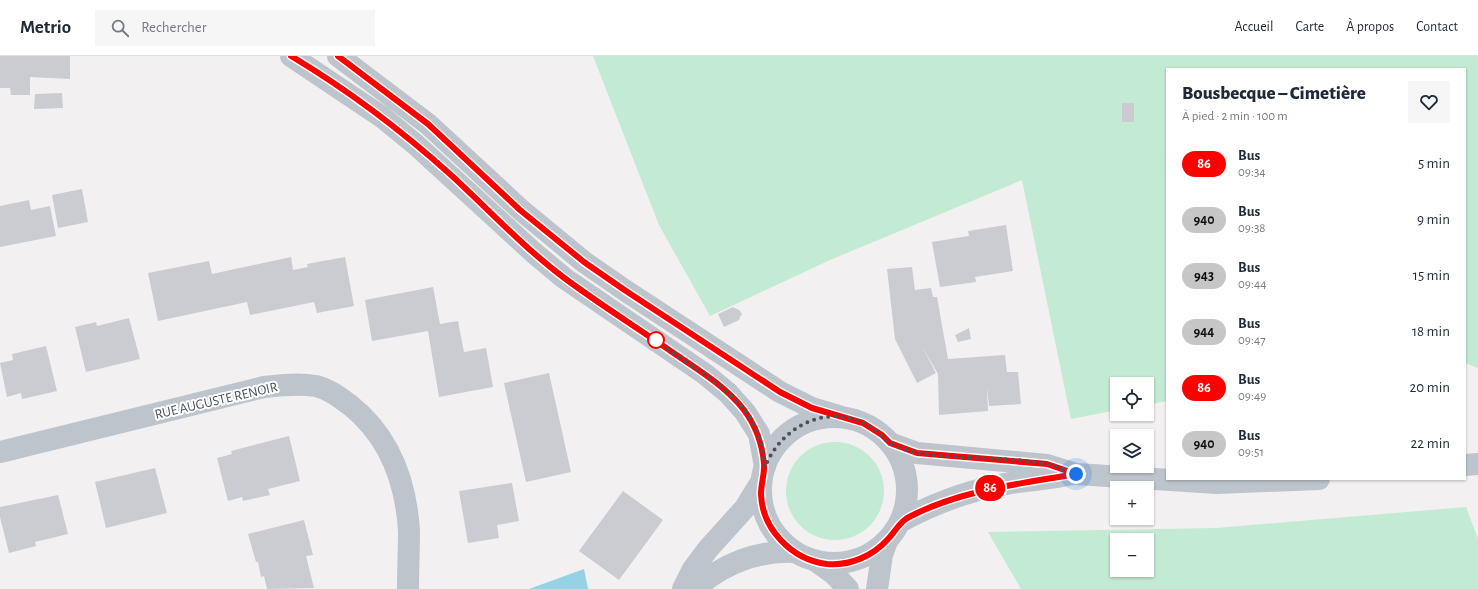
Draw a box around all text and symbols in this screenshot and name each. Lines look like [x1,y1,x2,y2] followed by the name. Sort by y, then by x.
[95,10,375,46] search box
[109,17,131,39] icon: search
[20,18,71,37] text: Metrio
[141,20,207,35] text: Rechercher
[1234,20,1273,34] text: Accueil
[1295,20,1324,34] text: Carte
[1346,20,1394,34] text: À propos
[1416,20,1458,34] text: Contact
[1408,81,1450,123] button: heart
[1182,84,1366,103] text: Bousbecque – Cimetière
[1182,110,1288,123] text: À pied · 2 min · 100 m
[1238,148,1260,163] text: Bus
[1418,156,1450,171] text: 5 min
[1197,157,1211,171] text: 86
[1238,166,1266,179] text: 09:34
[1238,204,1260,219] text: Bus
[1417,212,1450,227] text: 9 min
[1193,213,1215,227] text: 940
[1238,222,1265,235] text: 09:38
[1238,260,1260,275] text: Bus
[1413,268,1450,283] text: 15 min
[1194,269,1214,283] text: 943
[1238,278,1266,291] text: 09:44
[1238,316,1260,331] text: Bus
[1412,324,1450,339] text: 18 min
[1194,325,1214,339] text: 944
[647,331,665,349] unlabelled marker
[1238,334,1266,347] text: 09:47
[1238,372,1260,387] text: Bus
[1110,377,1154,577] map controls
[1110,377,1154,421] button: locate
[153,380,279,422] street label: RUE AUGUSTE RENOIR
[1409,380,1450,395] text: 20 min
[1197,381,1211,395] text: 86
[1238,390,1266,403] text: 09:49
[1238,428,1260,443] text: Bus
[1110,429,1154,473] button: layers
[1411,436,1450,451] text: 22 min
[1193,437,1215,451] text: 940
[1238,446,1264,459] text: 09:51
[1066,464,1086,484] your location
[972,475,1008,501] line badge: 86
[983,481,997,495] text: 86
[1110,481,1154,525] button: +
[1110,533,1154,577] button: −

